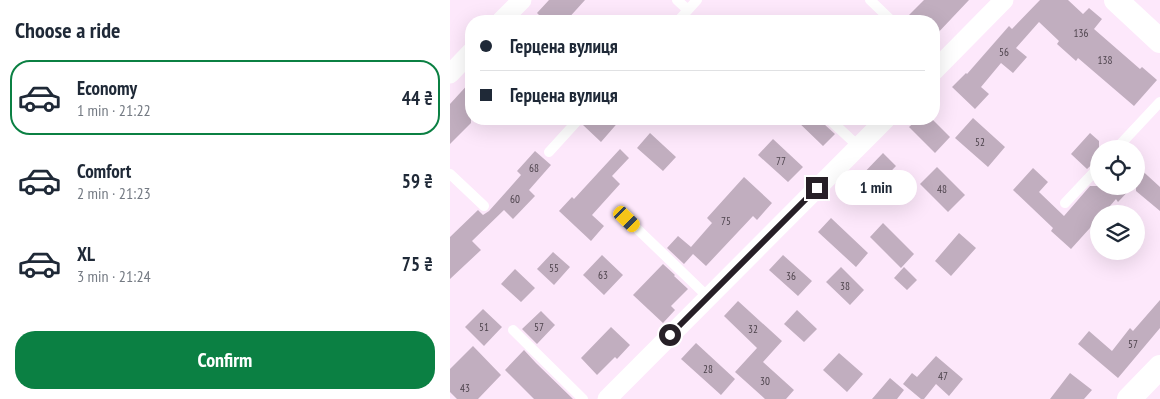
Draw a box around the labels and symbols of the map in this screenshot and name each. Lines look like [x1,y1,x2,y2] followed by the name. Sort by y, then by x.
[1074,26,1088,40] house number: 136
[999,45,1009,59] house number: 56
[1098,53,1112,67] house number: 138
[975,135,985,149] house number: 52
[776,154,786,168] house number: 77
[529,161,539,175] house number: 68
[834,170,917,206] callout: 1 min
[806,177,828,199] route end
[937,182,947,196] house number: 48
[510,192,520,206] house number: 60
[611,203,643,235] car
[721,214,731,228] house number: 75
[549,261,559,275] house number: 55
[598,268,608,282] house number: 63
[786,269,796,283] house number: 36
[840,279,850,293] house number: 38
[479,320,489,334] house number: 51
[534,320,544,334] house number: 57
[748,322,758,336] house number: 32
[659,324,681,346] route start
[1128,337,1138,351] house number: 57
[703,362,713,376] house number: 28
[938,369,948,383] house number: 47
[760,374,770,388] house number: 30
[460,381,470,395] house number: 43

